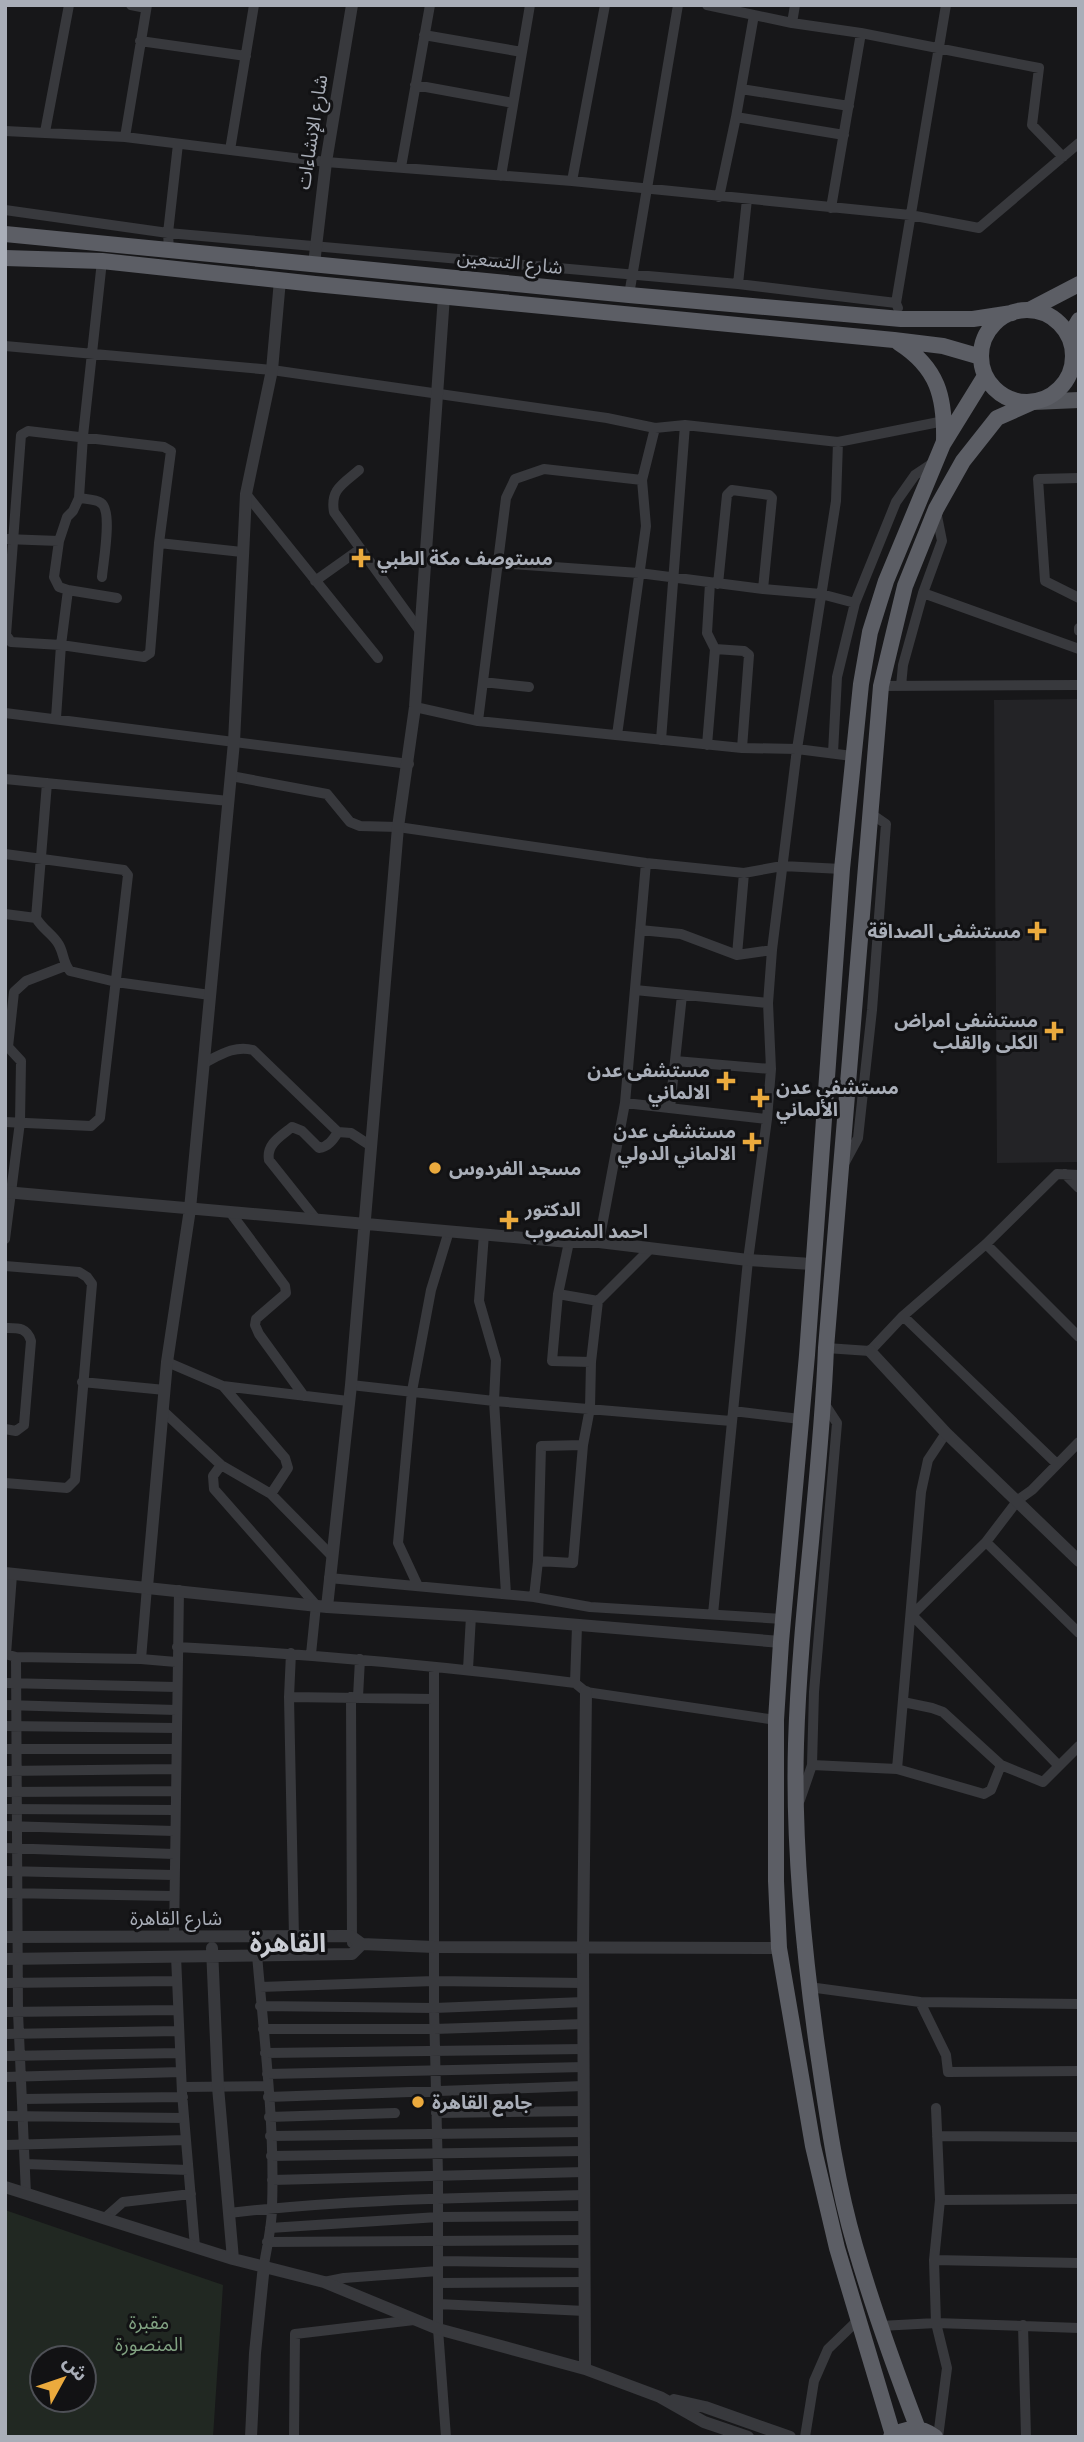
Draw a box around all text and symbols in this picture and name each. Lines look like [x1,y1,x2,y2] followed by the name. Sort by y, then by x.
[292,73,334,191] street label: شارع الإنشاءات
[456,245,564,281] street label: شارع التسعين
[377,547,553,573] place label: مستوصف مكة الطبي
[351,548,371,568] marker: مستوصف مكة الطبي
[868,920,1021,943] place label: مستشفى الصداقة
[1027,921,1047,941] marker: مستشفى الصداقة
[894,1009,1038,1054] place label: مستشفى امراض الكلى والقلب
[1044,1021,1064,1041] marker: مستشفى امراض الكلى والقلب
[587,1059,710,1107] place label: مستشفى عدن الالماني
[716,1071,736,1091] marker: مستشفى عدن الالماني
[776,1076,899,1124] place label: مستشفى عدن الألماني
[750,1088,770,1108] marker: مستشفى عدن الألماني
[613,1120,736,1168] place label: مستشفى عدن الالماني الدولي
[742,1132,762,1152] marker: مستشفى عدن الالماني الدولي
[449,1157,581,1180] place label: مسجد الفردوس
[427,1160,443,1176] marker: مسجد الفردوس
[524,1198,648,1243] place label: الدكتور احمد المنصوب
[499,1210,519,1230] marker: الدكتور احمد المنصوب
[130,1907,222,1932] street label: شارع القاهرة
[250,1927,326,1958] district label: القاهرة
[432,2091,532,2117] place label: جامع القاهرة
[410,2094,426,2110] marker: جامع القاهرة
[115,2311,183,2356] park label: مقبرة المنصورة
[28,2344,98,2414] north arrow
[58,2351,93,2386] text: ش

